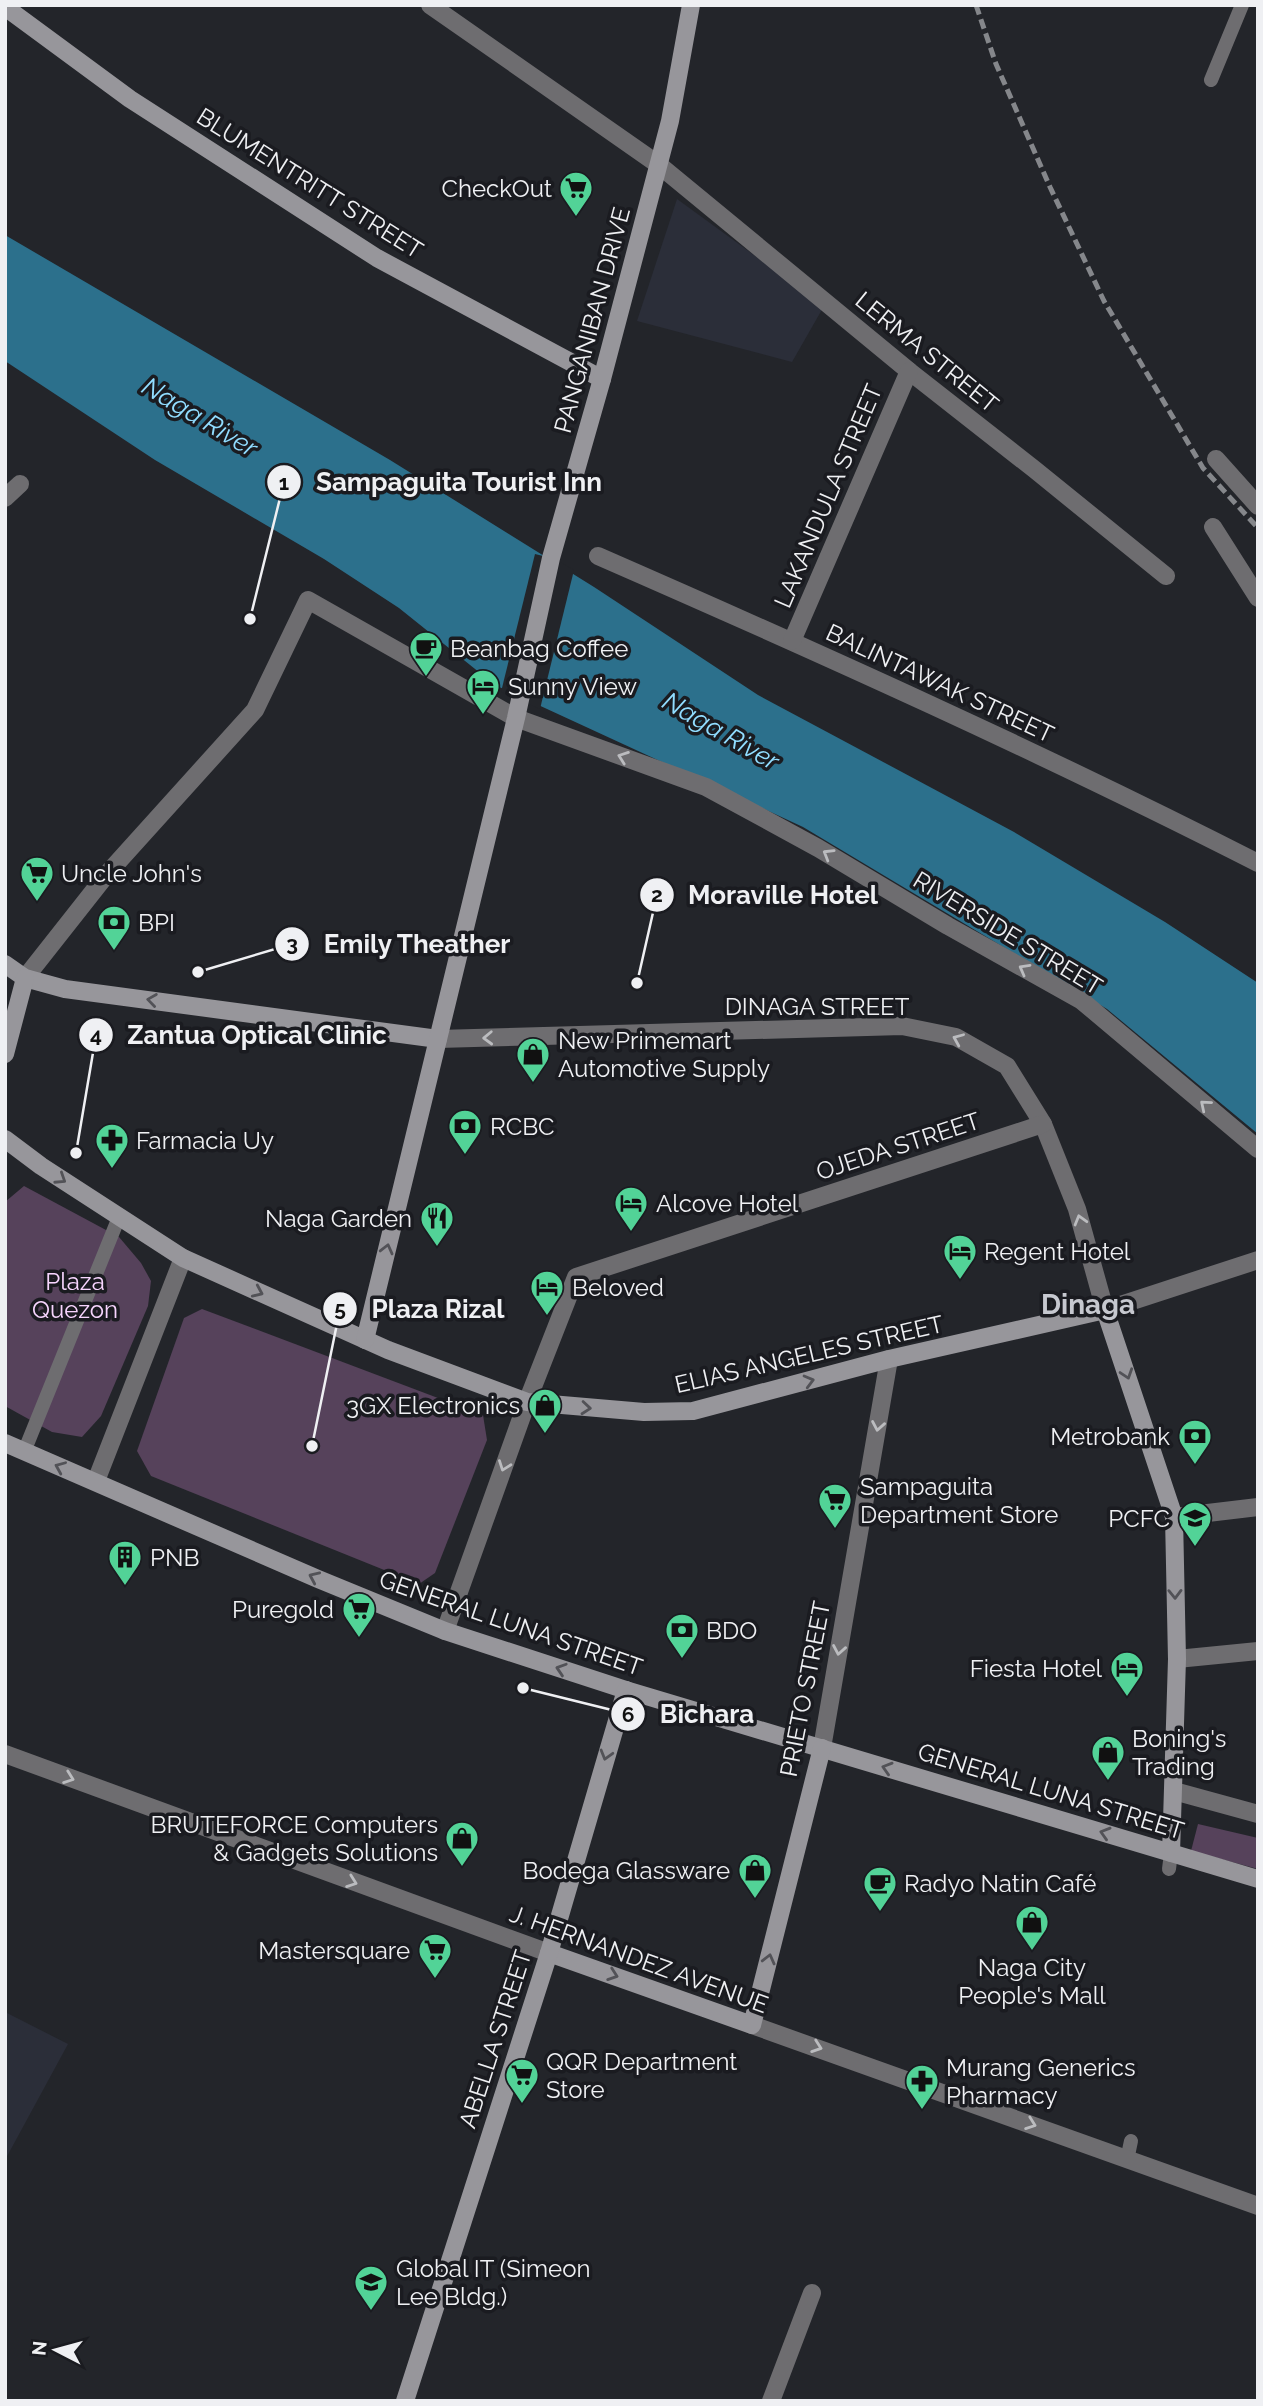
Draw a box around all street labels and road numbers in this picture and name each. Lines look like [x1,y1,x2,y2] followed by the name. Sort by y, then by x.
[192,101,429,265] street label: BLUMENTRITT STREET
[548,204,636,436] street label: PANGANIBAN DRIVE
[850,285,1005,419] street label: LERMA STREET
[768,380,888,612] street label: LAKANDULA STREET
[821,617,1059,749] street label: BALINTAWAK STREET
[908,865,1108,1001] street label: RIVERSIDE STREET
[725,992,910,1021] street label: DINAGA STREET
[812,1106,984,1186] street label: OJEDA STREET
[672,1309,947,1399] street label: ELIAS ANGELES STREET
[376,1564,647,1682] street label: GENERAL LUNA STREET
[774,1598,836,1779] street label: PRIETO STREET
[915,1737,1188,1845] street label: GENERAL LUNA STREET
[506,1899,772,2019] street label: J. HERNANDEZ AVENUE
[453,1946,538,2132] street label: ABELLA STREET

